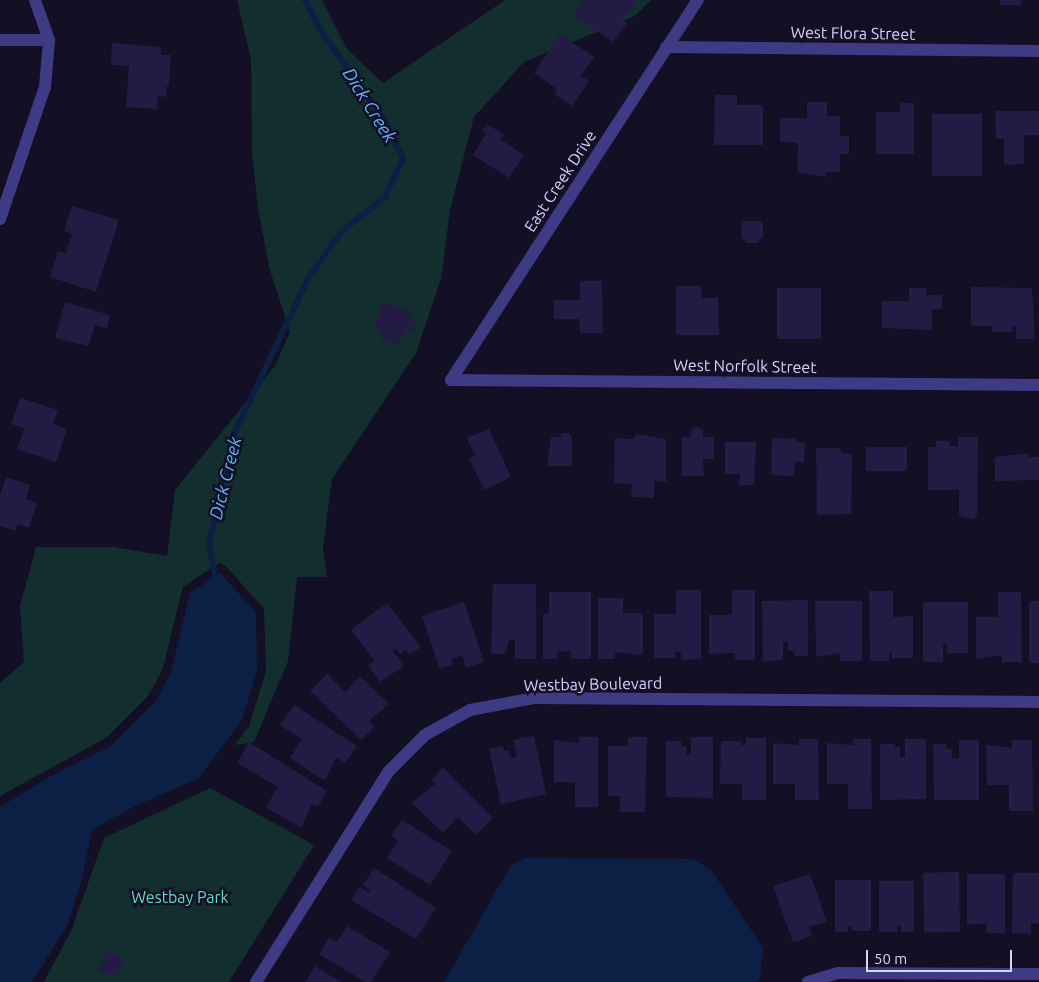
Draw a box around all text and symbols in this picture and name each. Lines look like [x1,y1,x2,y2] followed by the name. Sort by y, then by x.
[790,22,916,44] street label: West Flora Street
[338,63,402,147] water label: Dick Creek
[520,127,600,235] street label: East Creek Drive
[673,355,817,377] street label: West Norfolk Street
[204,434,246,522] water label: Dick Creek
[524,673,662,695] street label: Westbay Boulevard
[131,887,229,907] park label: Westbay Park
[869,940,1015,972] scale bar
[874,950,907,967] text: 50 m

